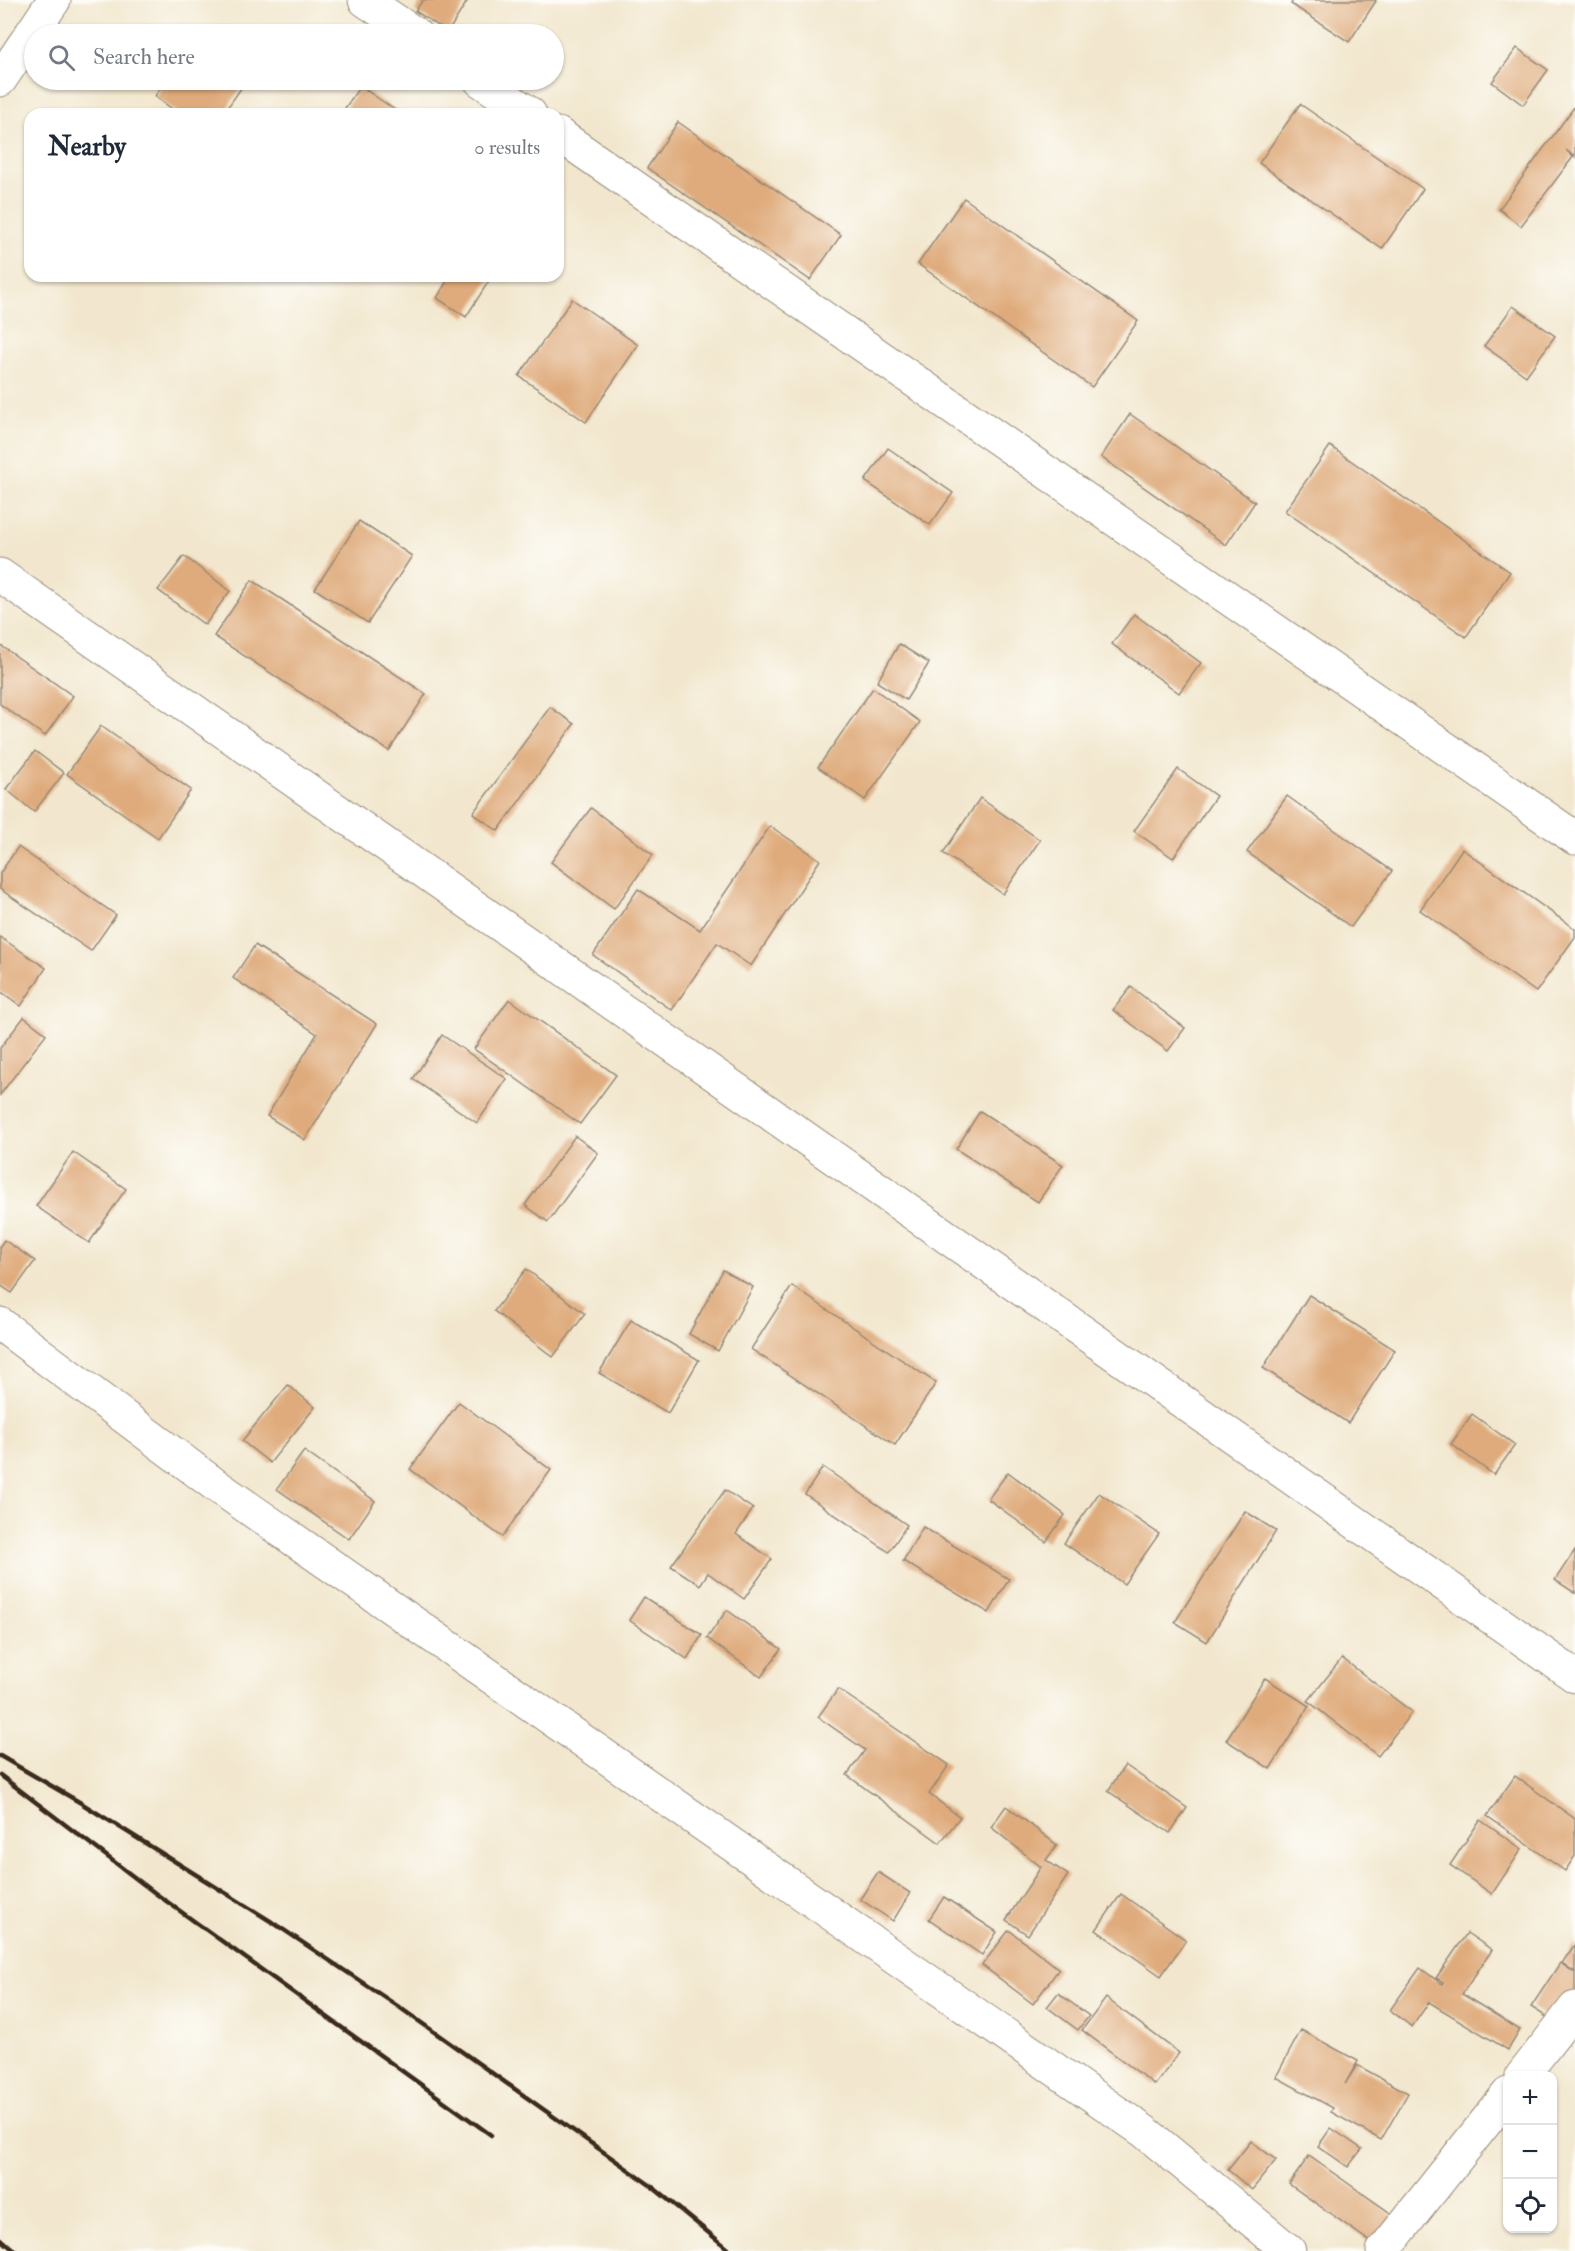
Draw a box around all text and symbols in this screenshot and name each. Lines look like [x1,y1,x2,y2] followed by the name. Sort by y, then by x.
[24,24,564,90] search box
[45,41,78,74] icon: search
[93,43,195,71] text: Search here
[48,131,126,163] text: Nearby
[474,135,540,160] text: 0 results
[1503,2071,1557,2233] map controls
[1503,2071,1557,2125] button: +
[1503,2125,1557,2179] button: −
[1503,2179,1557,2233] button: locate

